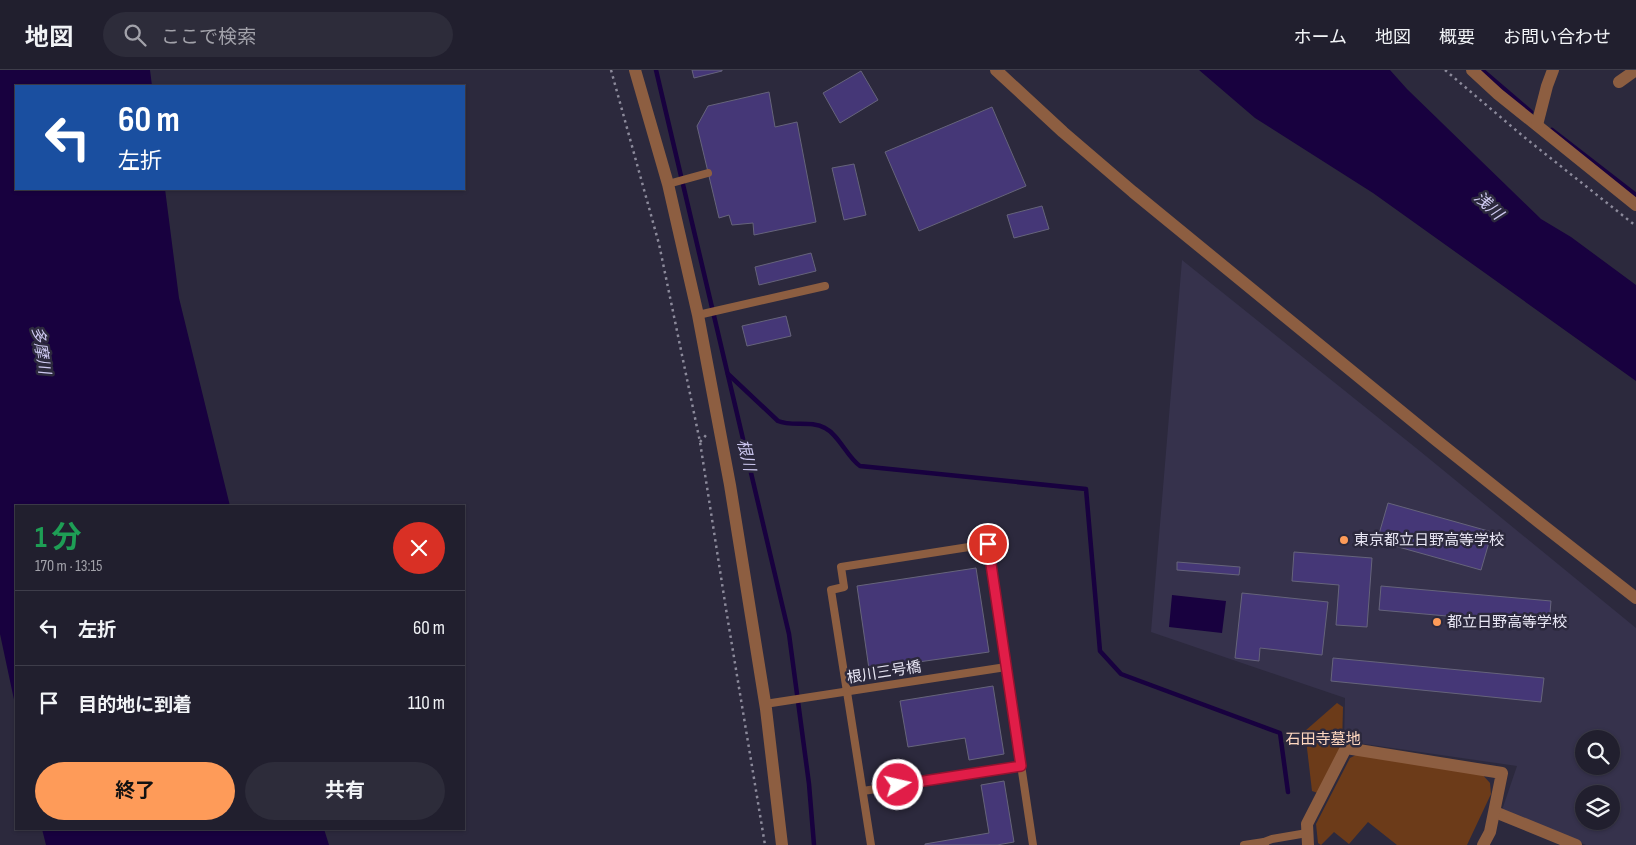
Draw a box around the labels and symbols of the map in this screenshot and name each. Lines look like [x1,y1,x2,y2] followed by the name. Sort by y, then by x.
[1470,188,1508,225] water label: 浅川
[27,325,54,377] water label: 多摩川
[733,438,759,475] water label: 根川
[967,523,1009,565] pin
[1354,531,1504,550] place label: 東京都立日野高等学校
[1338,534,1350,546] marker: 東京都立日野高等学校
[1447,613,1567,632] place label: 都立日野高等学校
[1431,616,1443,628] marker: 都立日野高等学校
[846,657,923,688] street label: 根川三号橋
[1285,730,1361,749] park label: 石田寺墓地
[871,758,923,810] position arrow

